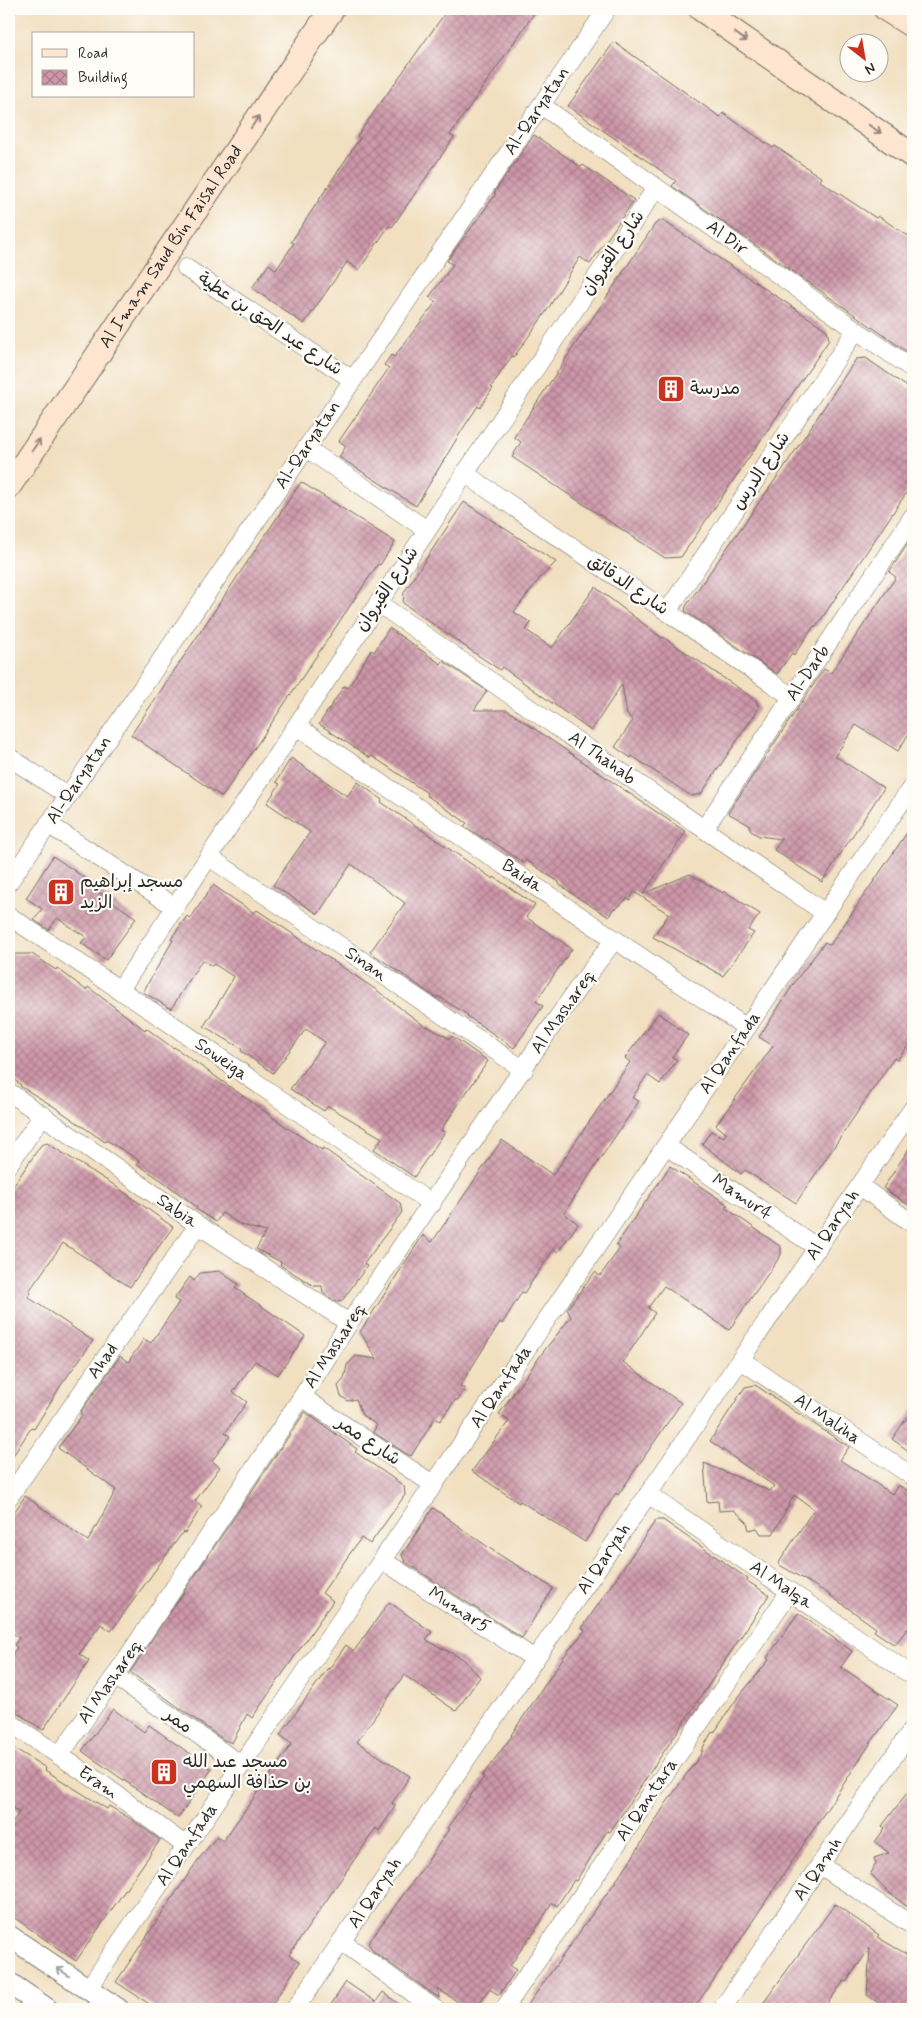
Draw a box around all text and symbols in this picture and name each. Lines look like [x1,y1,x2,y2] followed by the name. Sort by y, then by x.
[32,32,195,98] legend
[734,32,748,42] one-way arrow
[840,32,890,82] north arrow
[78,44,108,64] text: Road
[862,58,879,78] text: N
[499,62,575,160] street label: Al-Qaryatan
[78,68,128,89] text: Building
[250,116,260,130] one-way arrow
[867,124,881,134] one-way arrow
[94,140,248,353] street label: Al Imam Saud Bin Faisal Road
[576,206,650,300] street label: شارع القيروان
[701,215,753,262] street label: Al Dir
[193,267,347,381] street label: شارع عبد الحق بن عطية
[656,374,686,404] building icon: مدرسة
[690,377,740,401] place label: مدرسة
[270,396,346,494] street label: Al-Qaryatan
[726,427,796,515] street label: شارع الدرس
[31,439,41,453] one-way arrow
[350,542,424,636] street label: شارع القيروان
[583,549,673,621] street label: شارع الدقائق
[780,640,836,706] street label: Al-Darb
[563,726,641,790] street label: Al Thahab
[41,731,117,829] street label: Al-Qaryatan
[497,854,547,899] street label: Baida
[80,870,183,915] place label: مسجد إبراهيم الزيد
[46,877,76,907] building icon: مسجد إبراهيم الزيد
[340,941,392,987] street label: Sinan
[525,965,601,1059] street label: Al Mashareq
[694,1007,766,1099] street label: Al Qanfada
[190,1032,252,1086] street label: Soweiga
[707,1168,777,1226] street label: Mamur4
[800,1185,866,1265] street label: Al Qaryah
[152,1188,202,1234] street label: Sabia
[298,1299,372,1393] street label: Al Mashareq
[82,1338,124,1384] street label: Ahad
[465,1341,537,1433] street label: Al Qanfada
[789,1388,865,1450] street label: Al Maliha
[329,1410,405,1471] street label: شارع ممر
[571,1519,637,1599] street label: Al Qaryah
[745,1555,817,1615] street label: Al Malqa
[423,1581,495,1639] street label: Mumar5
[72,1635,148,1729] street label: Al Mashareq
[158,1702,197,1739] street label: ممر
[183,1750,311,1798] place label: مسجد عبد الله بن حذافة السهمي
[611,1754,683,1846] street label: Al Qantara
[149,1757,179,1787] building icon: مسجد عبد الله بن حذافة السهمي
[73,1761,123,1805] street label: Eram
[151,1799,223,1891] street label: Al Qanfada
[788,1832,848,1906] street label: Al Qamh
[342,1853,408,1933] street label: Al Qaryah
[56,1967,70,1977] one-way arrow

